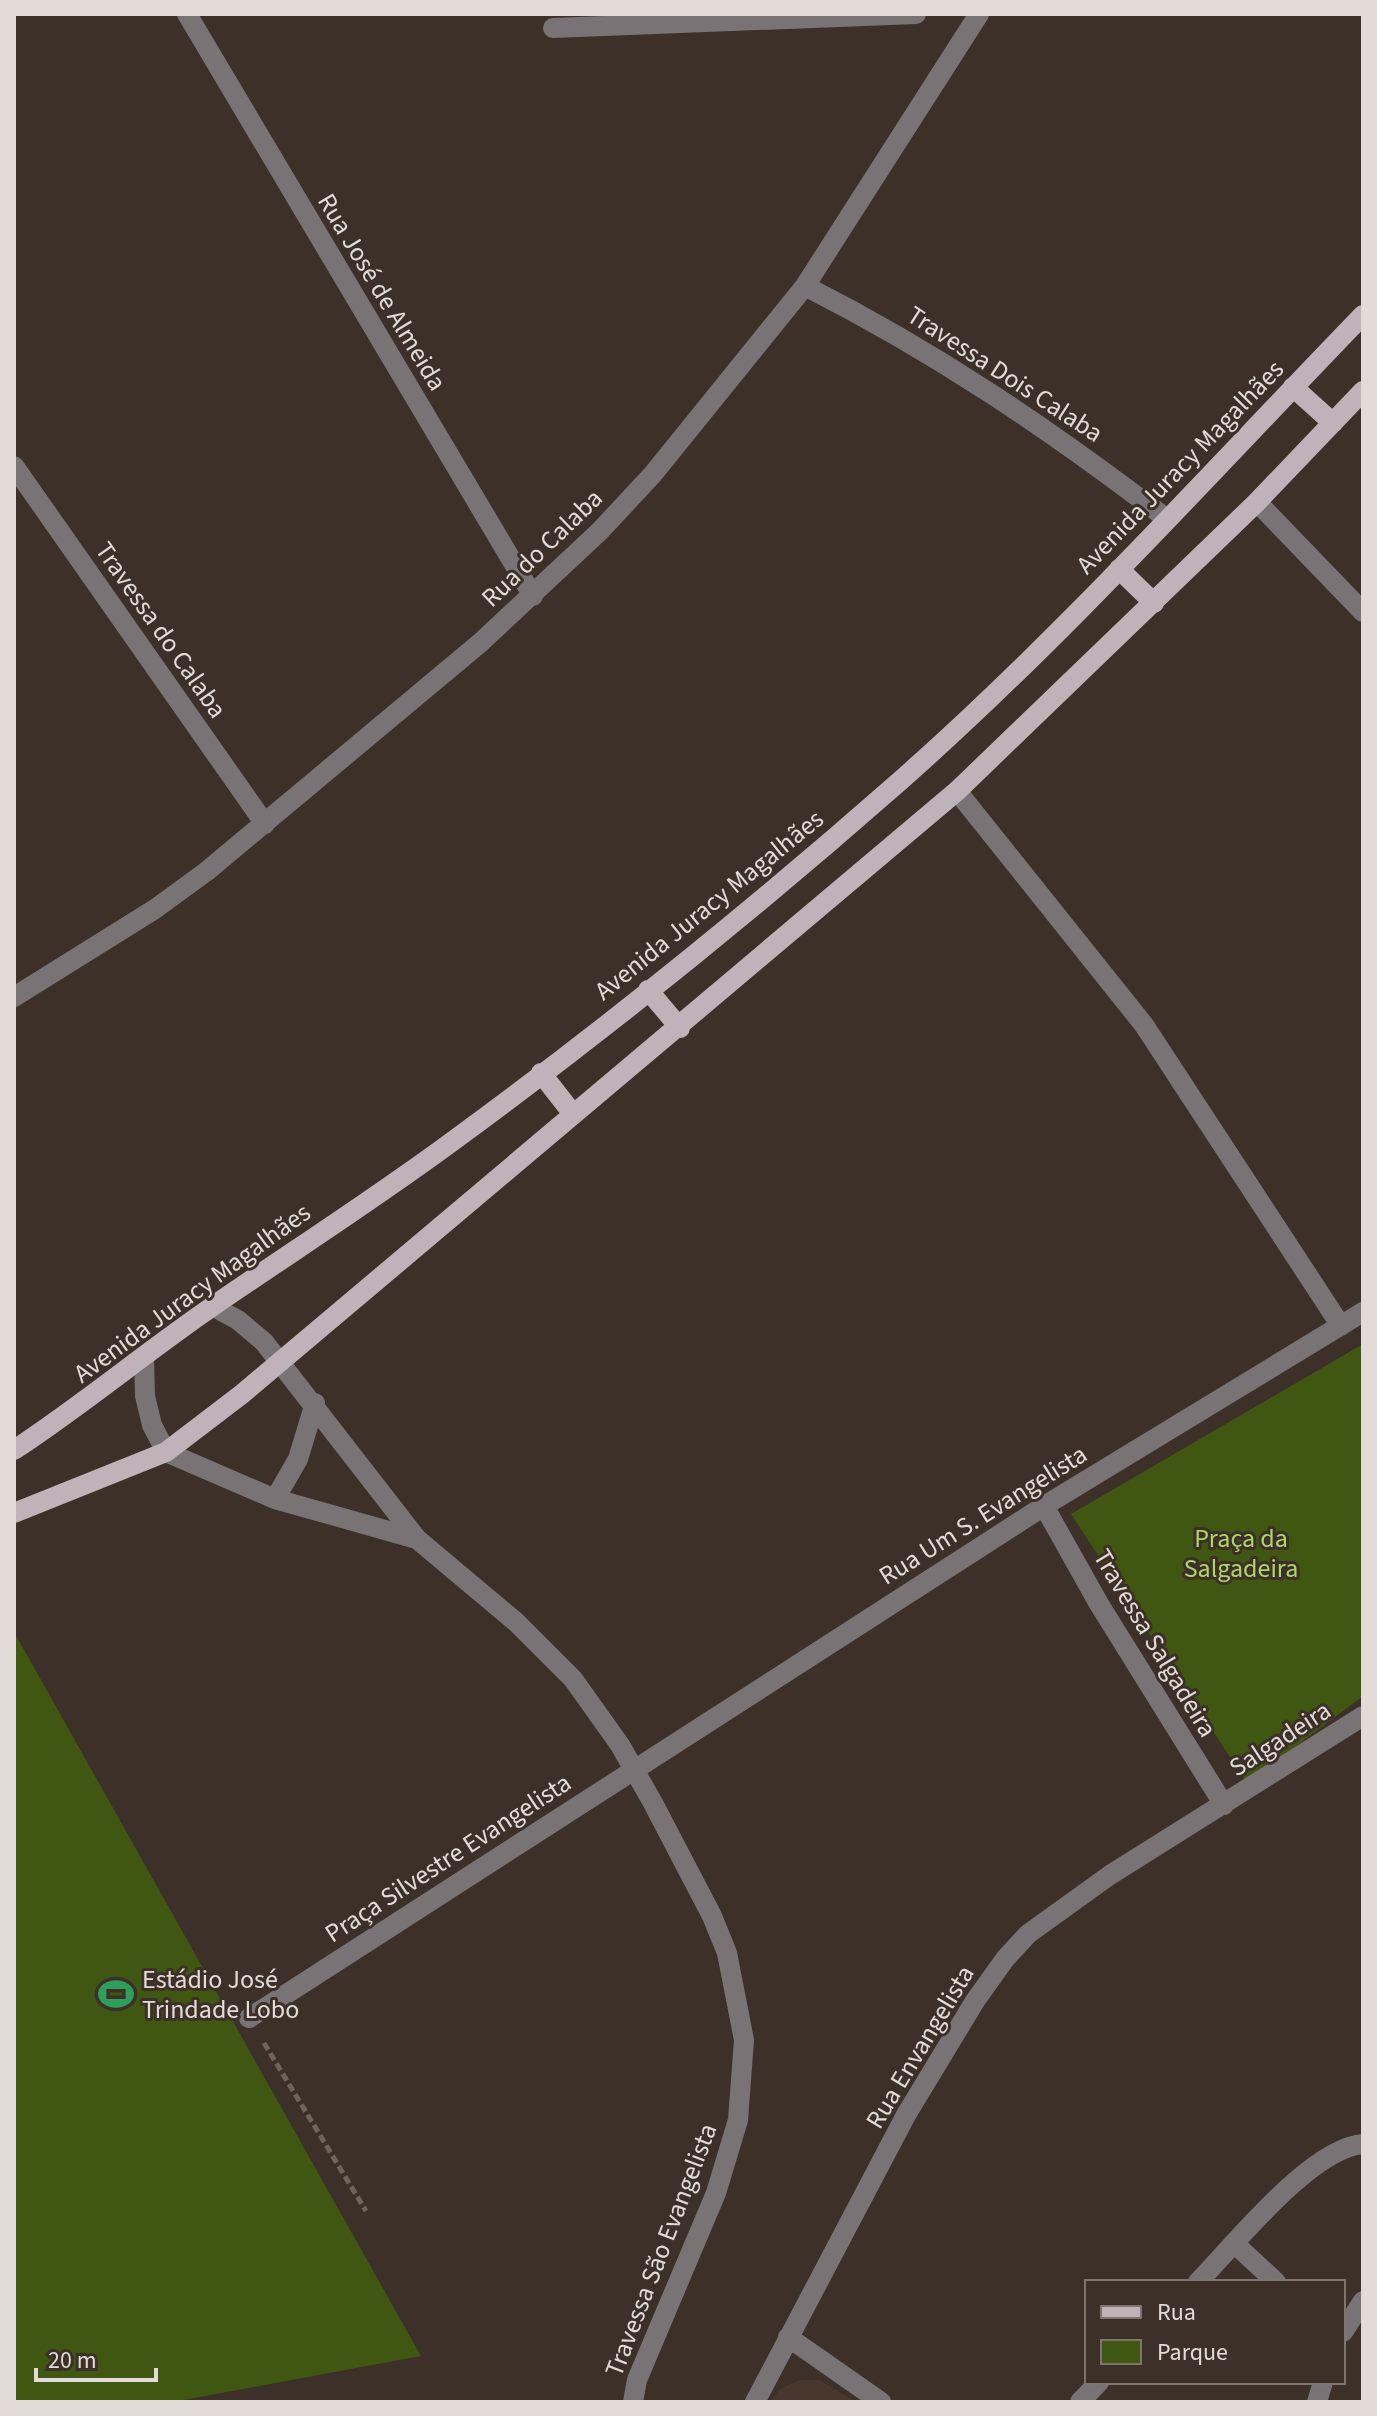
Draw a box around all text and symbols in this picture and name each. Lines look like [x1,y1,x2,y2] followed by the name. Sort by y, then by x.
[308,186,456,398] street label: Rua José de Almeida
[900,297,1110,451] street label: Travessa Dois Calaba
[1068,352,1292,582] street label: Avenida Juracy Magalhães
[473,481,611,615] street label: Rua do Calaba
[86,534,236,726] street label: Travessa do Calaba
[587,801,832,1009] street label: Avenida Juracy Magalhães
[66,1194,318,1392] street label: Avenida Juracy Magalhães
[872,1436,1094,1594] street label: Rua Um S. Evangelista
[1184,1520,1298,1587] park label: Praça da Salgadeira
[1084,1542,1226,1744] street label: Travessa Salgadeira
[1222,1692,1338,1786] street label: Salgadeira
[318,1764,578,1952] street label: Praça Silvestre Evangelista
[857,1958,983,2136] street label: Rua Envangelista
[142,1961,299,2028] place label: Estádio José Trindade Lobo
[97,1975,135,2013] sports icon: Estádio José Trindade Lobo
[596,2118,726,2382] street label: Travessa São Evangelista
[1085,2280,1345,2384] legend
[1157,2295,1196,2330] text: Rua
[36,2332,156,2382] scale bar
[1157,2335,1228,2370] text: Parque
[48,2343,97,2378] text: 20 m

